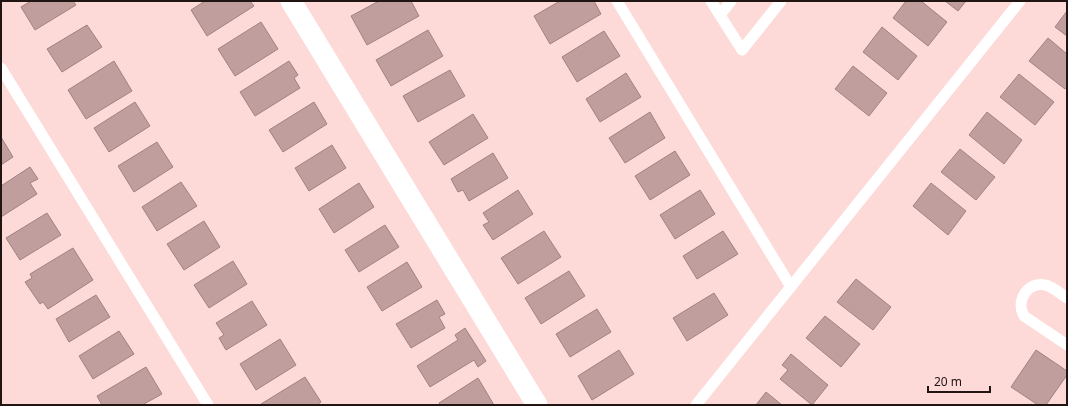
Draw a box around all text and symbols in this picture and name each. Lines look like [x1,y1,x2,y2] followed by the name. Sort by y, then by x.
[928,368,990,394] scale bar
[934,373,962,390] text: 20 m

